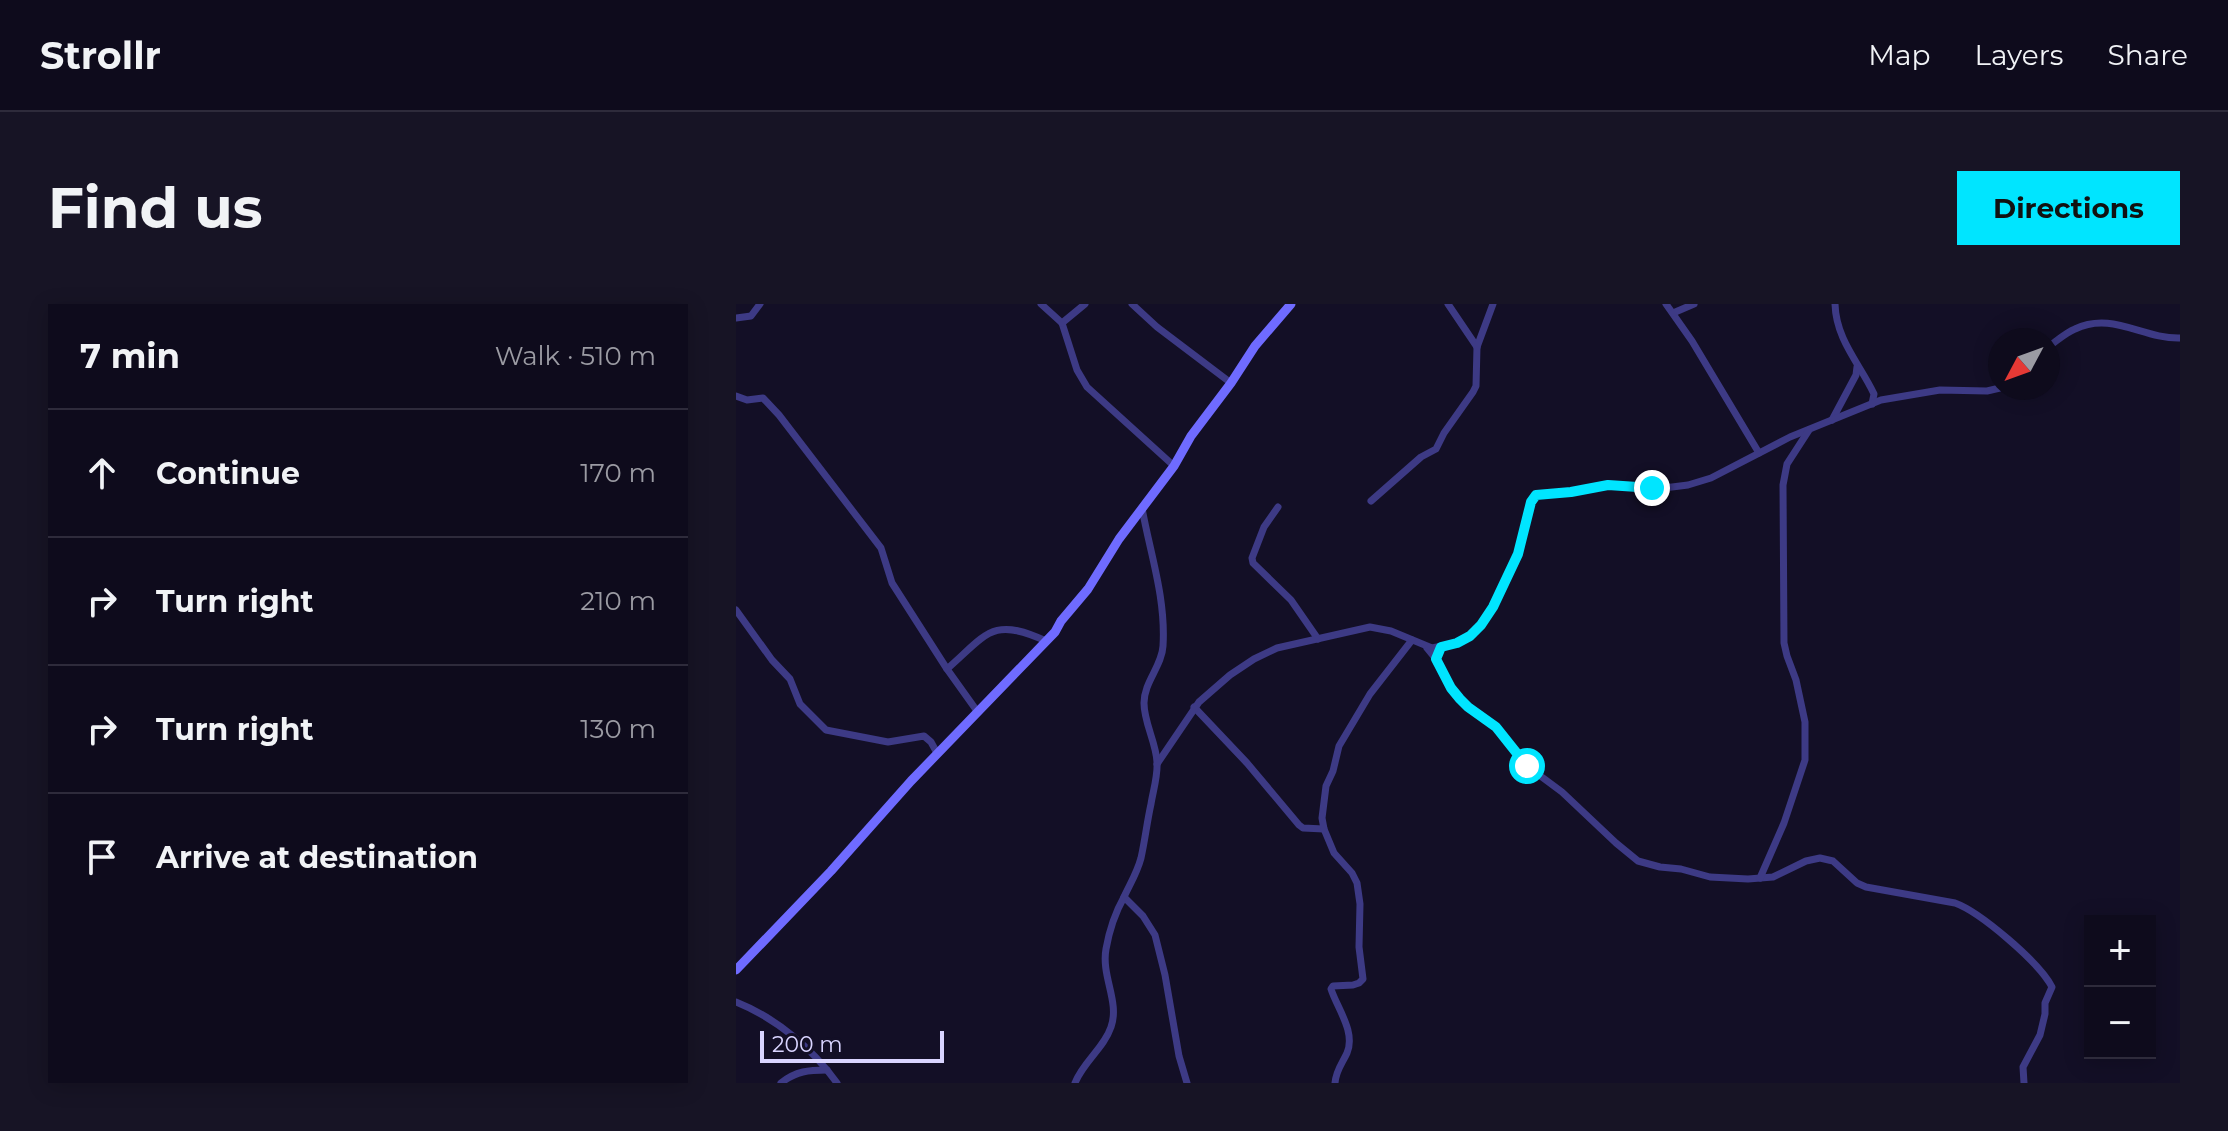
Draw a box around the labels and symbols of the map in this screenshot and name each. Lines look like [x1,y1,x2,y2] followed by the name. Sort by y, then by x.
[1988,328,2060,400] north arrow
[1634,470,1670,506] route end
[1509,748,1545,784] route start
[760,1027,944,1063] scale bar

